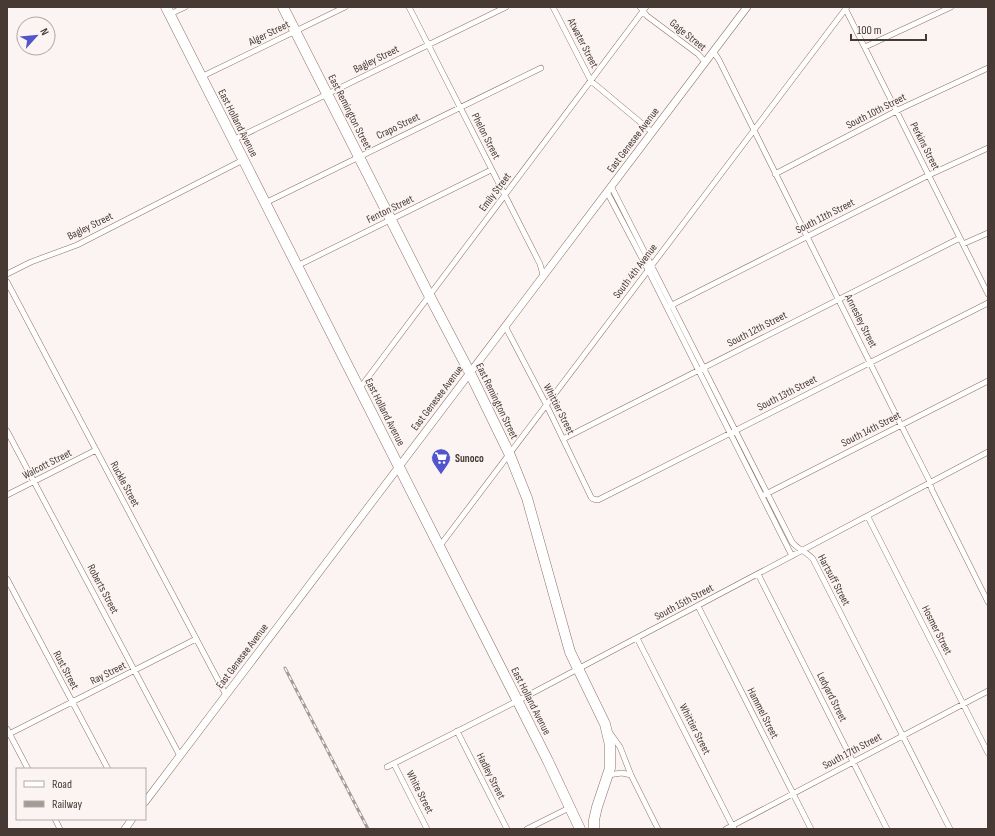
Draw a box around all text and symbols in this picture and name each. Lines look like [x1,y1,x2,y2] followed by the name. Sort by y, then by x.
[564,15,601,71] street label: Atwater Street
[16,16,56,56] north arrow
[667,16,709,54] street label: Gage Street
[851,16,926,42] scale bar
[246,17,292,49] street label: Alger Street
[857,23,882,38] text: 100 m
[37,26,52,37] text: N
[351,42,402,76] street label: Bagley Street
[325,72,375,152] street label: East Remington Street
[215,87,261,159] street label: East Holland Avenue
[844,90,909,132] street label: South 10th Street
[604,105,662,175] street label: East Genesee Avenue
[374,110,422,142] street label: Crapo Street
[469,111,503,162] street label: Phelon Street
[907,120,943,173] street label: Perkins Street
[476,170,514,214] street label: Emily Street
[364,192,416,226] street label: Fenton Street
[793,195,857,236] street label: South 11th Street
[65,209,116,243] street label: Bagley Street
[610,241,660,301] street label: South 4th Avenue
[842,291,880,350] street label: Annesley Street
[725,308,790,350] street label: South 12th Street
[473,361,521,442] street label: East Remington Street
[408,363,466,433] street label: East Genesee Avenue
[755,372,820,414] street label: South 13th Street
[362,376,408,448] street label: East Holland Avenue
[541,381,578,437] street label: Whittier Street
[839,408,904,450] street label: South 14th Street
[20,446,74,482] street label: Walcott Street
[430,447,452,475] supermarket icon: Sunoco
[455,452,484,465] place label: Sunoco
[108,459,143,510] street label: Ruckle Street
[815,552,853,608] street label: Hartsuff Street
[85,562,122,616] street label: Roberts Street
[652,581,716,623] street label: South 15th Street
[919,603,955,657] street label: Hosmer Street
[213,621,271,691] street label: East Genesee Avenue
[50,648,82,692] street label: Rust Street
[88,658,129,687] street label: Ray Street
[508,665,554,737] street label: East Holland Avenue
[814,670,850,724] street label: Ledyard Street
[745,685,782,741] street label: Hammel Street
[677,701,714,757] street label: Whittier Street
[820,730,884,772] street label: South 17th Street
[474,751,508,802] street label: Hadley Street
[16,768,146,820] legend
[404,768,437,816] street label: White Street
[52,777,72,792] text: Road
[52,797,83,812] text: Railway

